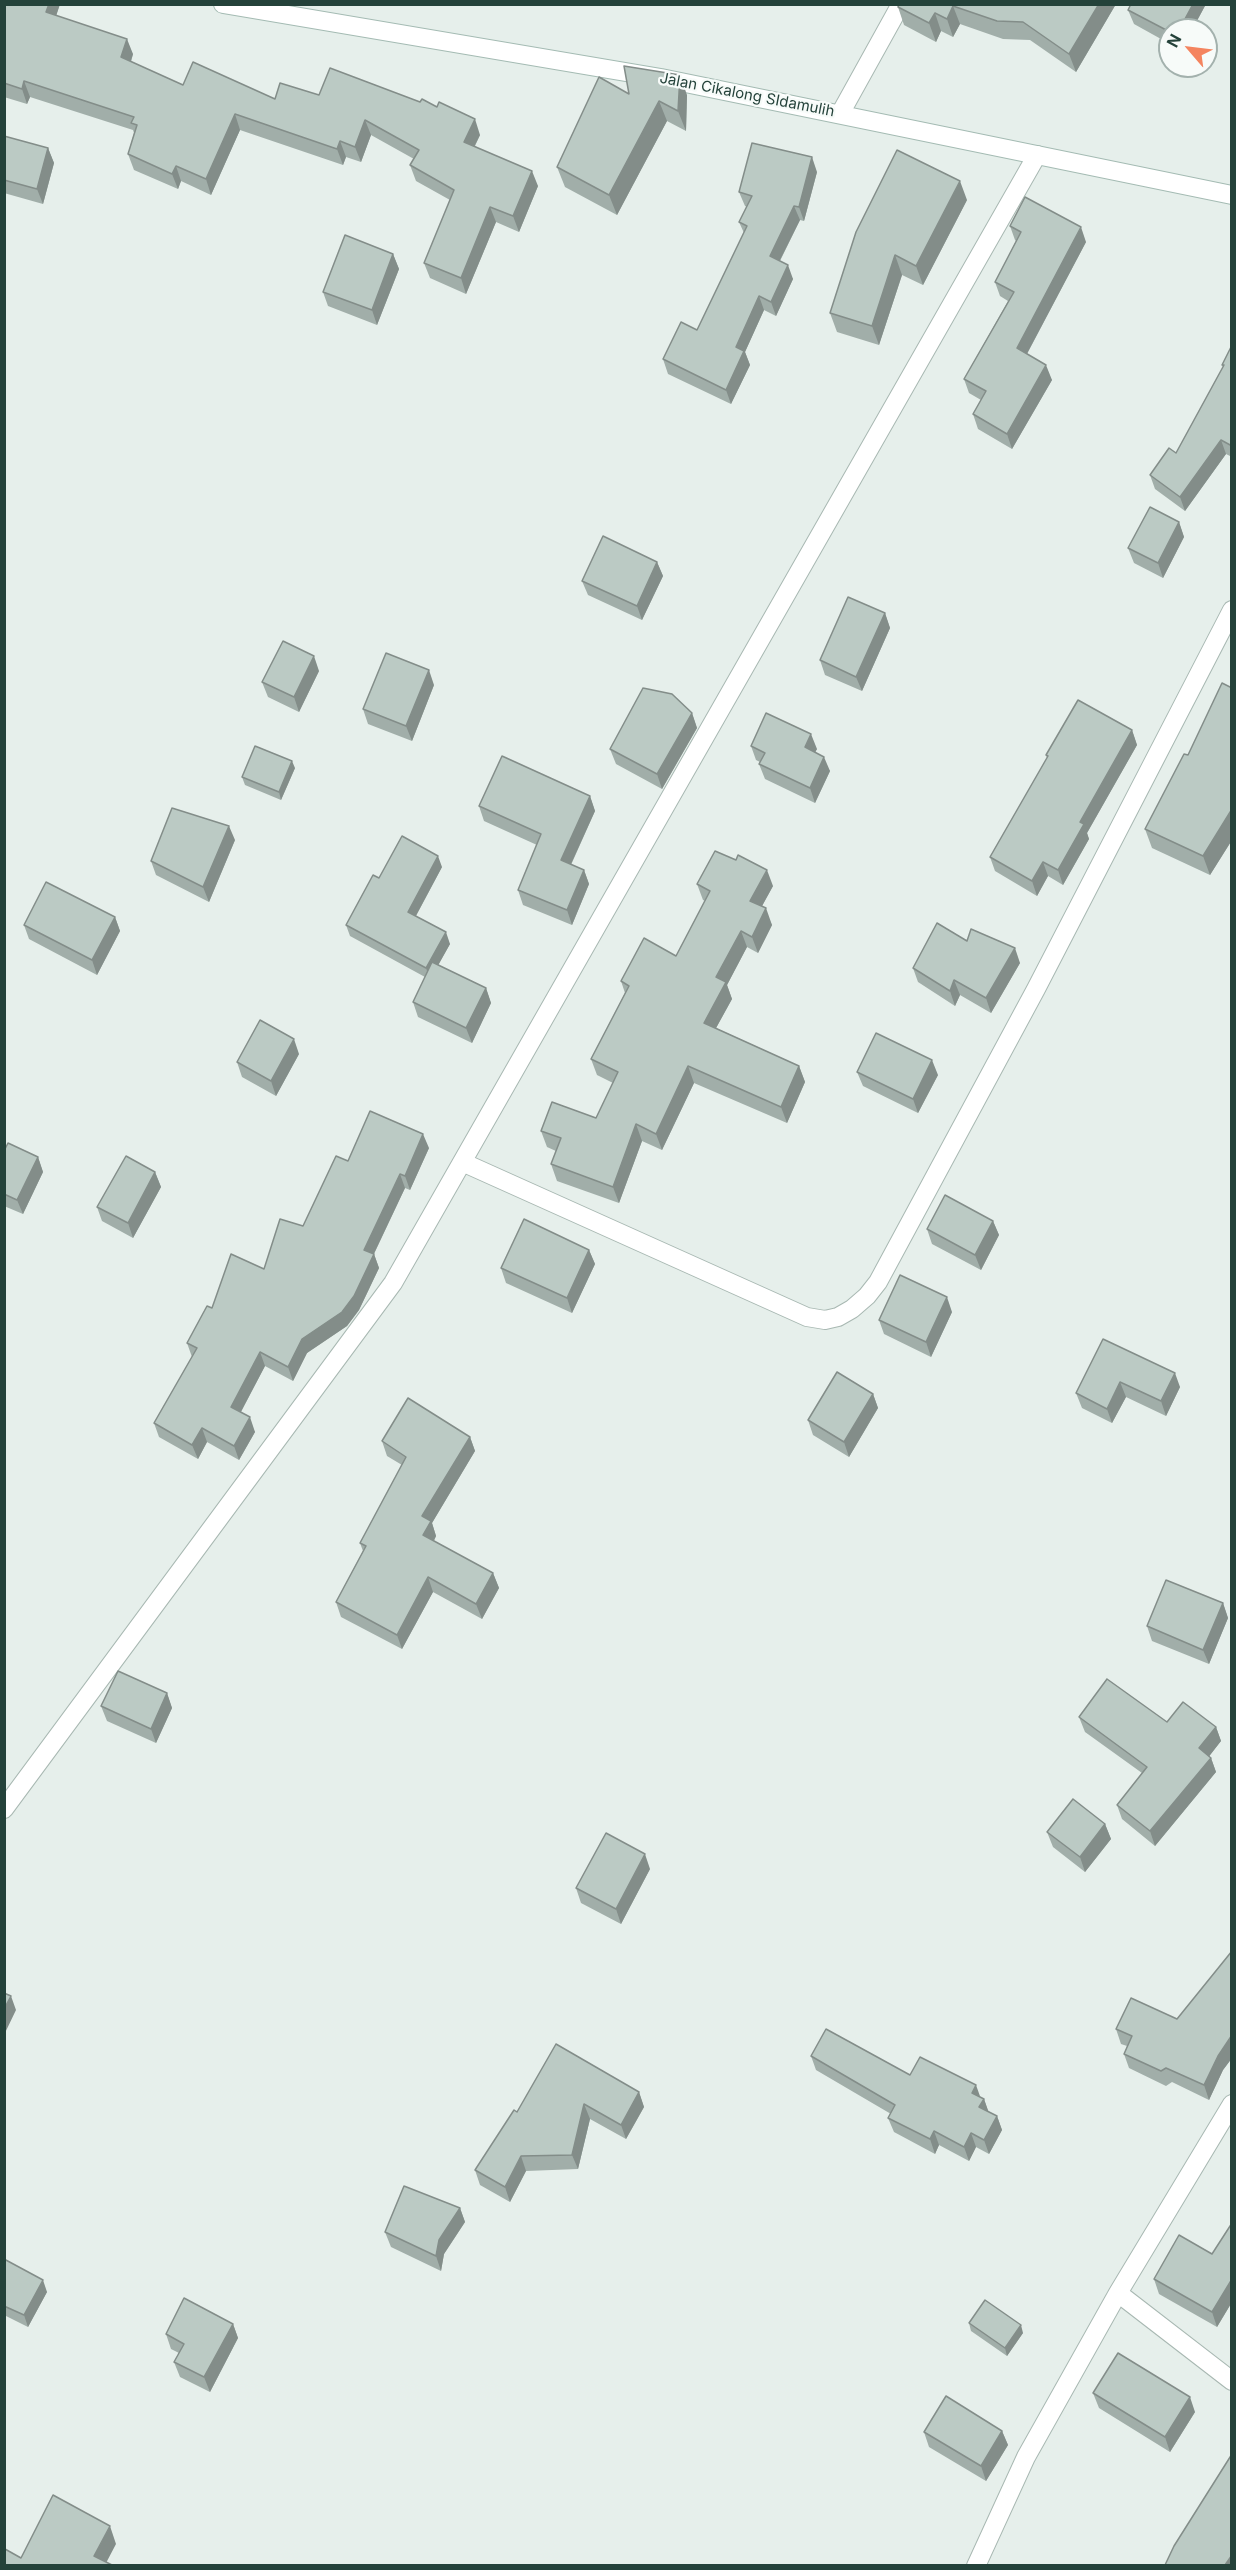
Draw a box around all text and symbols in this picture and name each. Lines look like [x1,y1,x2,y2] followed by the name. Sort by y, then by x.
[1158,18,1218,78] north arrow
[1162,30,1186,51] text: N
[658,69,836,121] street label: Jalan Cikalong SIdamulih

